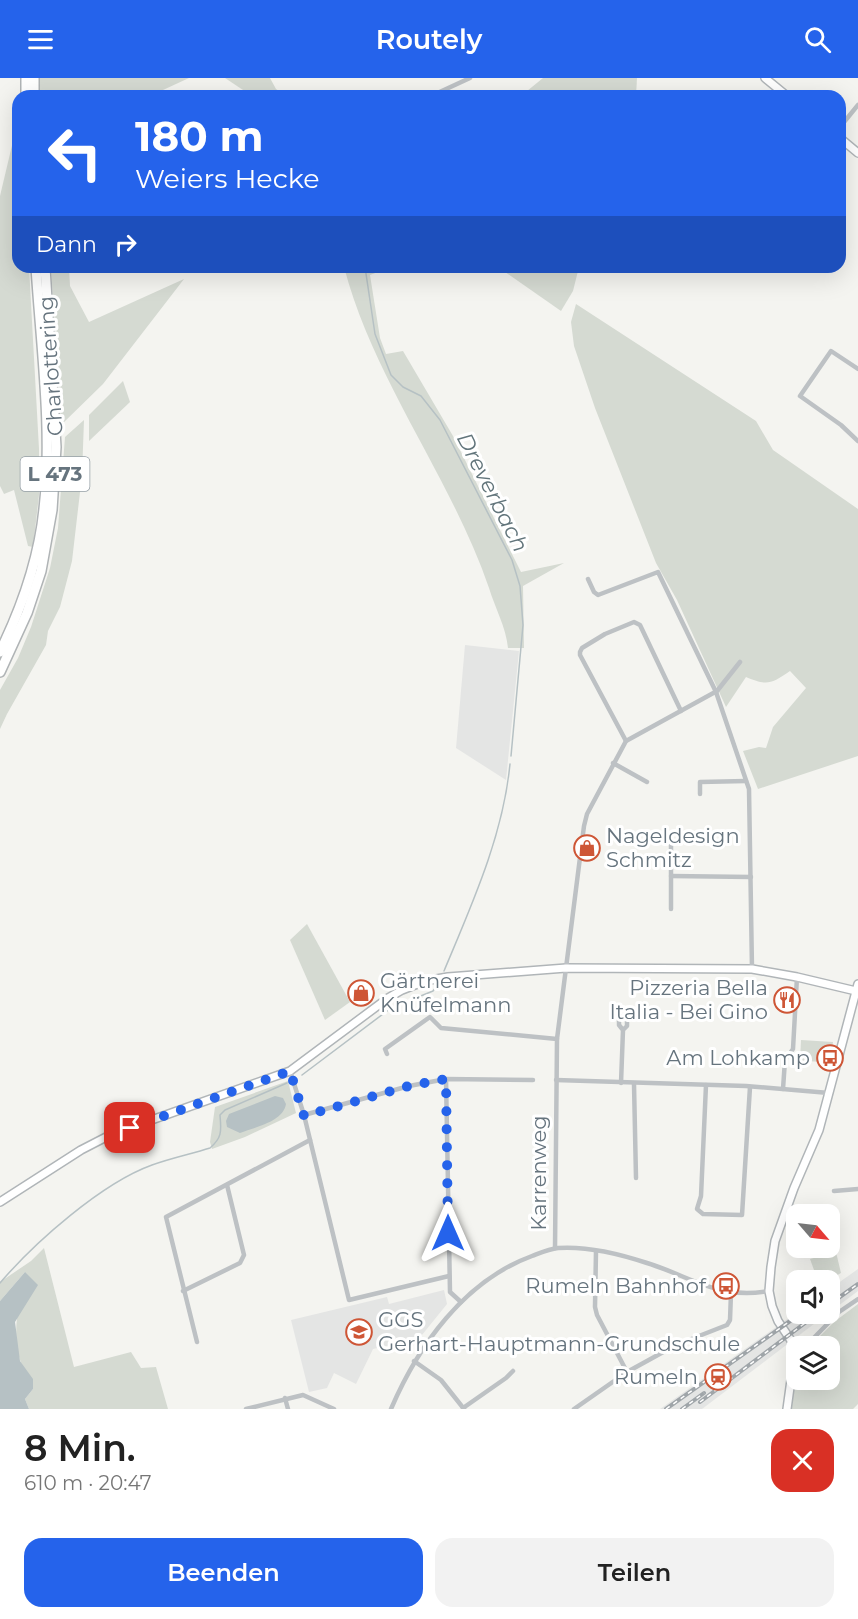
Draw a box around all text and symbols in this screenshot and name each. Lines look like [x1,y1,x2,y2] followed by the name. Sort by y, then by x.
[24,23,57,56] icon: menu
[376,23,482,56] text: Routely
[801,23,834,56] icon: search
[135,110,264,162] text: 180 m
[36,114,114,192] icon: left
[135,162,320,195] text: Weiers Hecke
[109,228,142,261] icon: right
[36,231,97,258] text: Dann
[33,295,68,437] street label: Charlottering
[451,428,534,556] water label: Dreverbach
[20,457,90,491] road number: L 473
[606,823,740,872] place label: Nageldesign Schmitz
[572,833,602,863] shop icon: Nageldesign Schmitz
[380,968,511,1017] place label: Gärtnerei Knüfelmann
[610,975,768,1024] place label: Pizzeria Bella Italia - Bei Gino
[346,978,376,1008] shop icon: Gärtnerei Knüfelmann
[772,985,802,1015] restaurant icon: Pizzeria Bella Italia - Bei Gino
[815,1043,845,1073] bus stop icon: Am Lohkamp
[666,1045,810,1070] place label: Am Lohkamp
[104,1102,155,1153] pin
[113,1111,146,1144] icon: arrive
[526,1115,551,1231] street label: Karrenweg
[416,1201,480,1265] position arrow
[786,1204,840,1258] north arrow
[786,1204,840,1390] map controls
[786,1270,840,1324] button: sound
[711,1271,741,1301] bus stop icon: Rumeln Bahnhof
[525,1273,707,1298] place label: Rumeln Bahnhof
[378,1307,740,1356] place label: GGS Gerhart-Hauptmann-Grundschule
[344,1317,374,1347] school or university icon: GGS Gerhart-Hauptmann-Grundschule
[786,1336,840,1390] button: layers
[703,1362,733,1392] station icon: Rumeln
[614,1364,698,1389] place label: Rumeln
[24,1426,136,1470] text: 8 Min.
[771,1429,834,1492] button: close
[24,1471,151,1495] text: 610 m · 20:47
[24,1538,423,1607] button: Beenden
[435,1538,834,1607] button: Teilen

